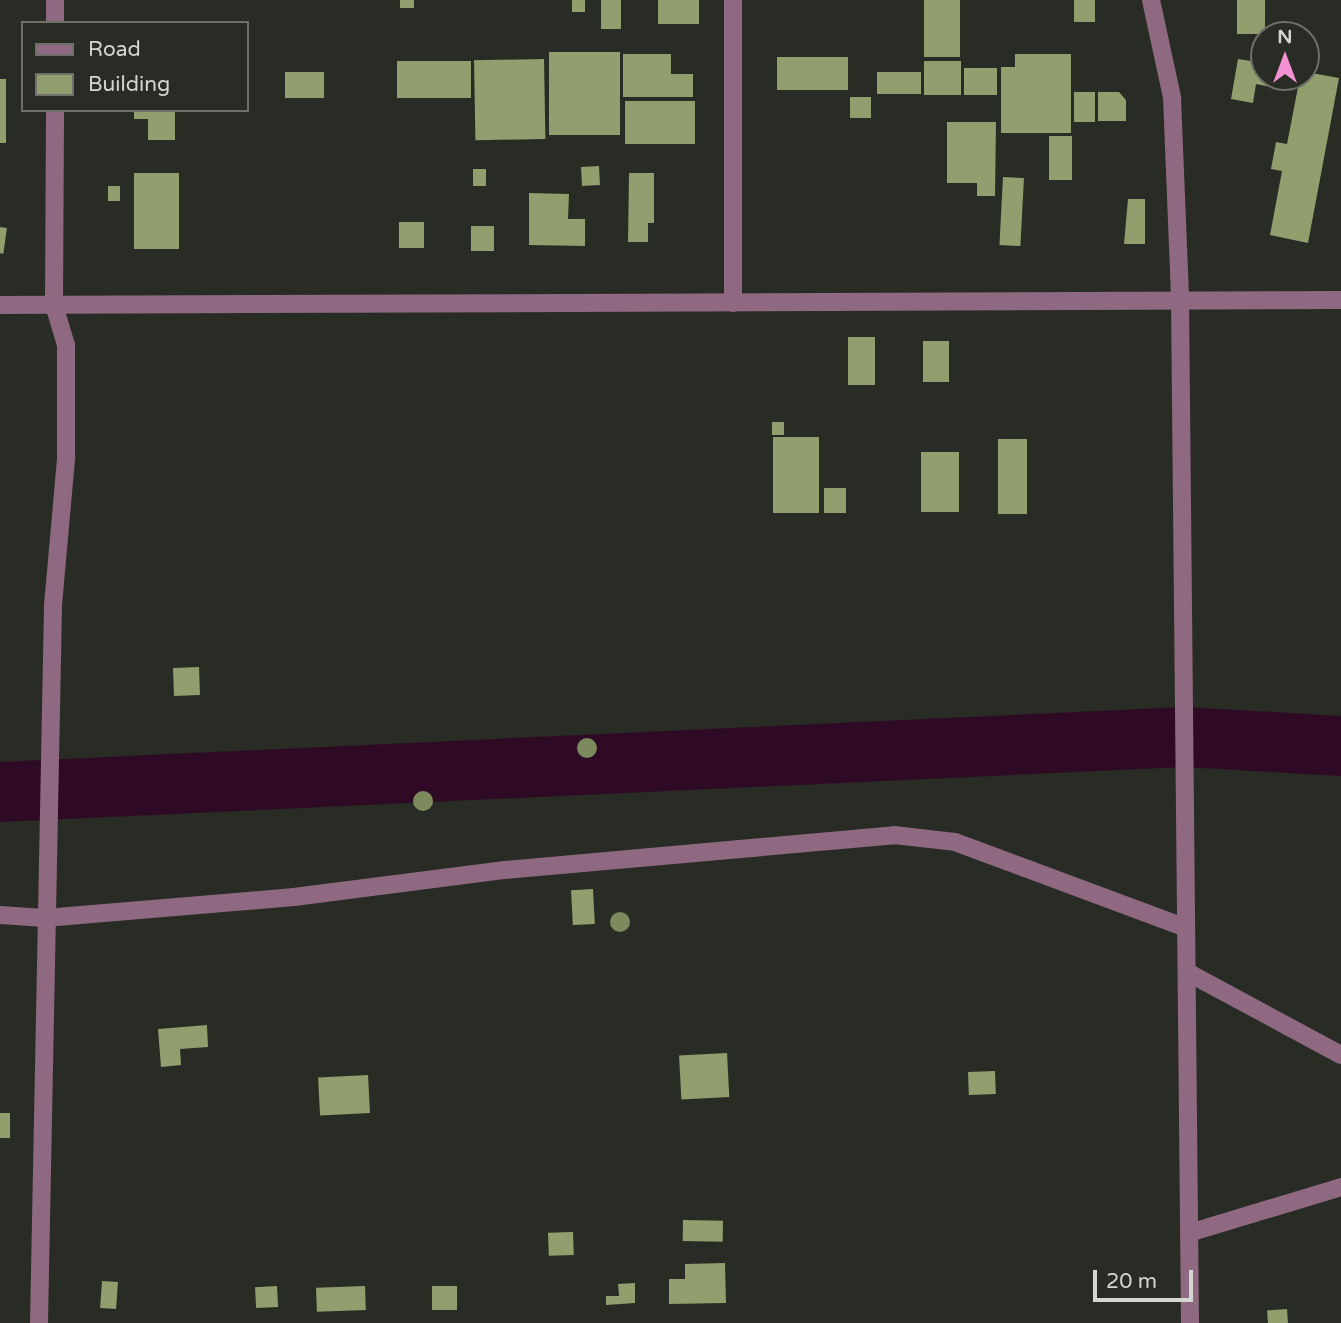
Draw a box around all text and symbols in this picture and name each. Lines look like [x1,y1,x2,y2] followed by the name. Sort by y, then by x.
[21,21,248,112] legend
[1250,21,1320,91] north arrow
[1277,26,1293,48] text: N
[88,37,141,62] text: Road
[88,72,170,97] text: Building
[1096,1256,1196,1300] scale bar
[1106,1269,1157,1294] text: 20 m

